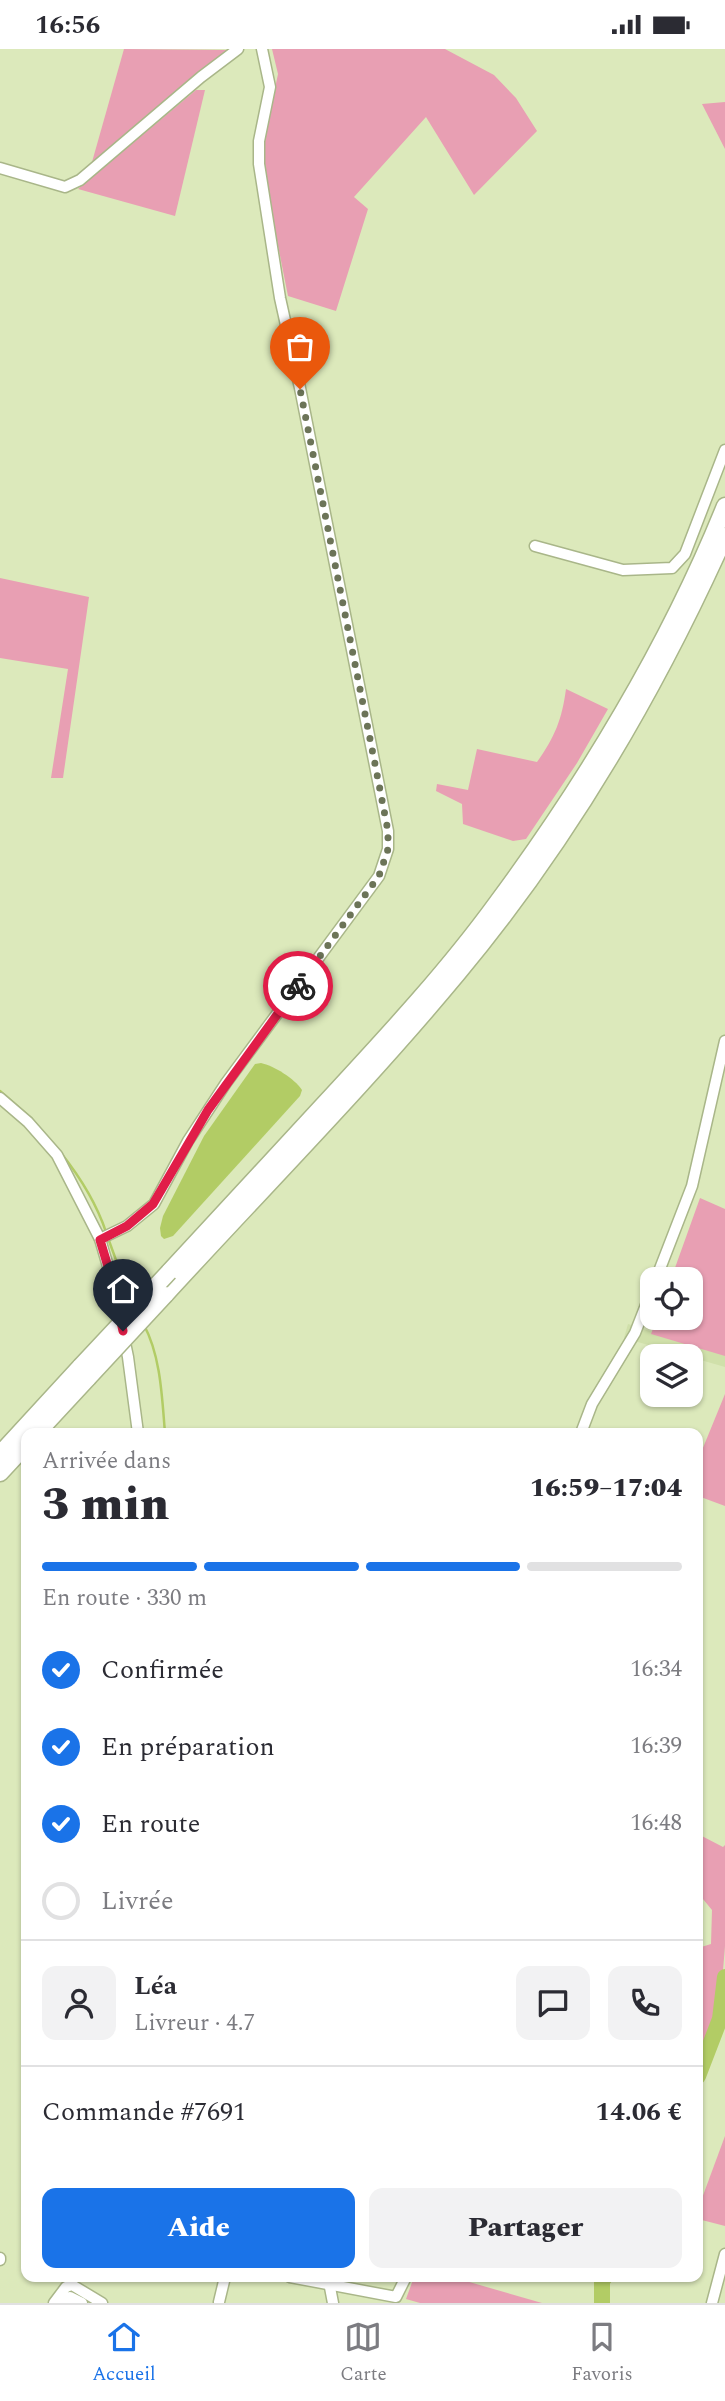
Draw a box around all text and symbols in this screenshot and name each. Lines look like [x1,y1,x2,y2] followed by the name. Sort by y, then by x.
[35,5,100,45] text: 16:56
[270,317,330,389] pin
[281,328,319,366] icon: bag
[263,951,333,1021] courier
[279,967,317,1005] icon: bike
[93,1259,153,1331] pin
[640,1267,703,1407] map controls
[640,1267,703,1330] button: locate
[104,1270,142,1308] icon: home
[640,1344,703,1407] button: layers
[42,1444,171,1479] text: Arrivée dans
[530,1468,682,1508] text: 16:59–17:04
[42,1470,169,1540] text: 3 min
[42,1581,207,1616] text: En route · 330 m
[101,1650,224,1690] text: Confirmée
[42,1651,80,1689] icon: check
[630,1652,682,1687] text: 16:34
[101,1727,275,1767] text: En préparation
[42,1728,80,1766] icon: check
[630,1729,682,1764] text: 16:39
[101,1804,200,1844] text: En route
[42,1805,80,1843] icon: check
[630,1806,682,1841] text: 16:48
[101,1881,174,1921] text: Livrée
[42,1966,116,2040] button: person
[134,1966,177,2006] text: Léa
[516,1966,590,2040] button: chat
[608,1966,682,2040] button: phone
[134,2006,255,2041] text: Livreur · 4.7
[42,2092,246,2132] text: Commande #7691
[596,2092,682,2132] text: 14.06 €
[42,2188,355,2268] button: Aide
[369,2188,682,2268] button: Partager
[92,2318,156,2389] tab: Accueil
[340,2318,387,2389] tab: Carte
[571,2318,633,2389] tab: Favoris

